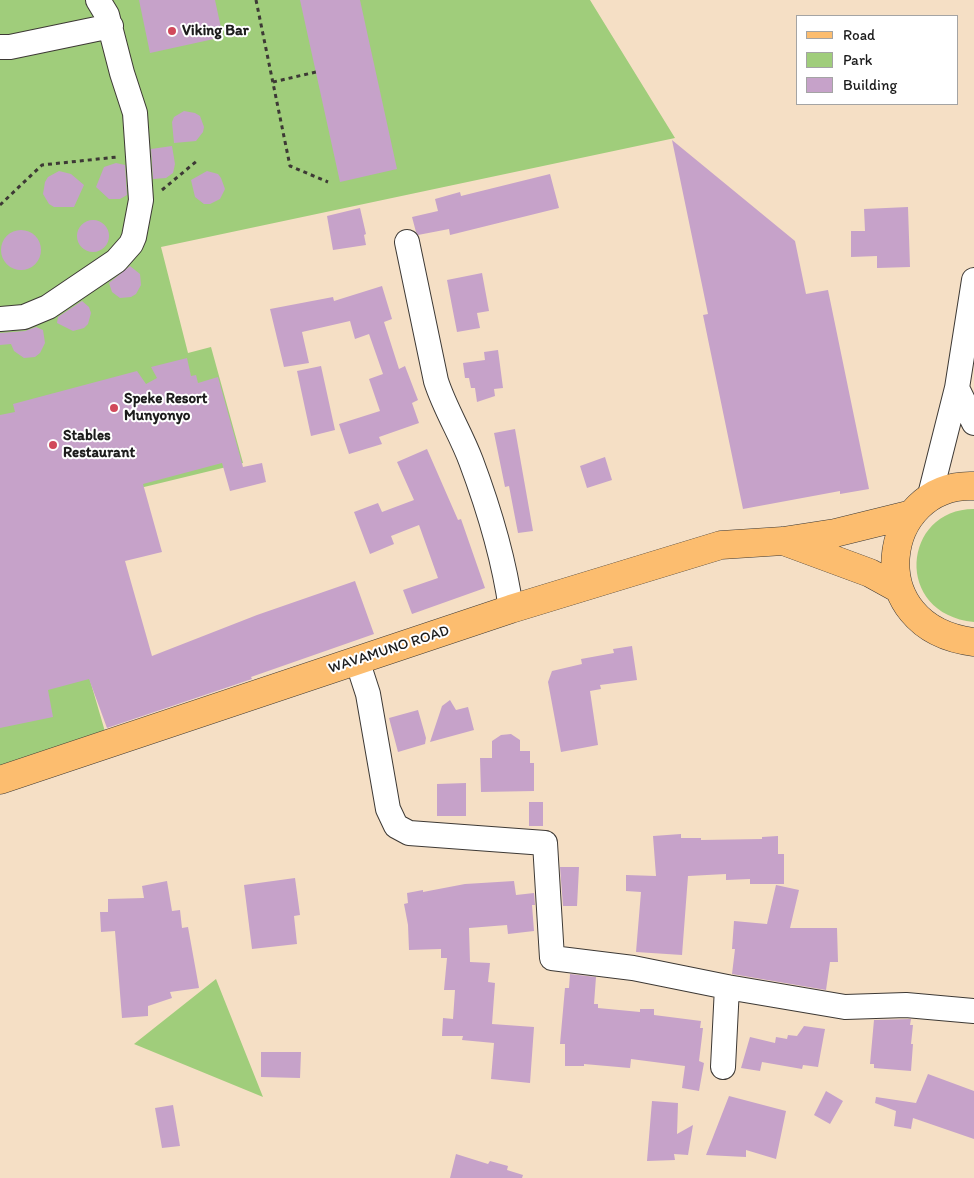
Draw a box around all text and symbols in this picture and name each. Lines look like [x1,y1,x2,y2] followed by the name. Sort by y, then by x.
[796,15,959,105] legend
[182,22,249,40] place label: Viking Bar
[166,25,178,37] marker: Viking Bar
[843,26,875,44] text: Road
[843,51,873,69] text: Park
[843,76,897,94] text: Building
[124,390,207,425] place label: Speke Resort Munyonyo
[108,402,120,414] marker: Speke Resort Munyonyo
[63,427,135,462] place label: Stables Restaurant
[47,439,59,451] marker: Stables Restaurant
[326,622,452,678] street label: WAVAMUNO ROAD

